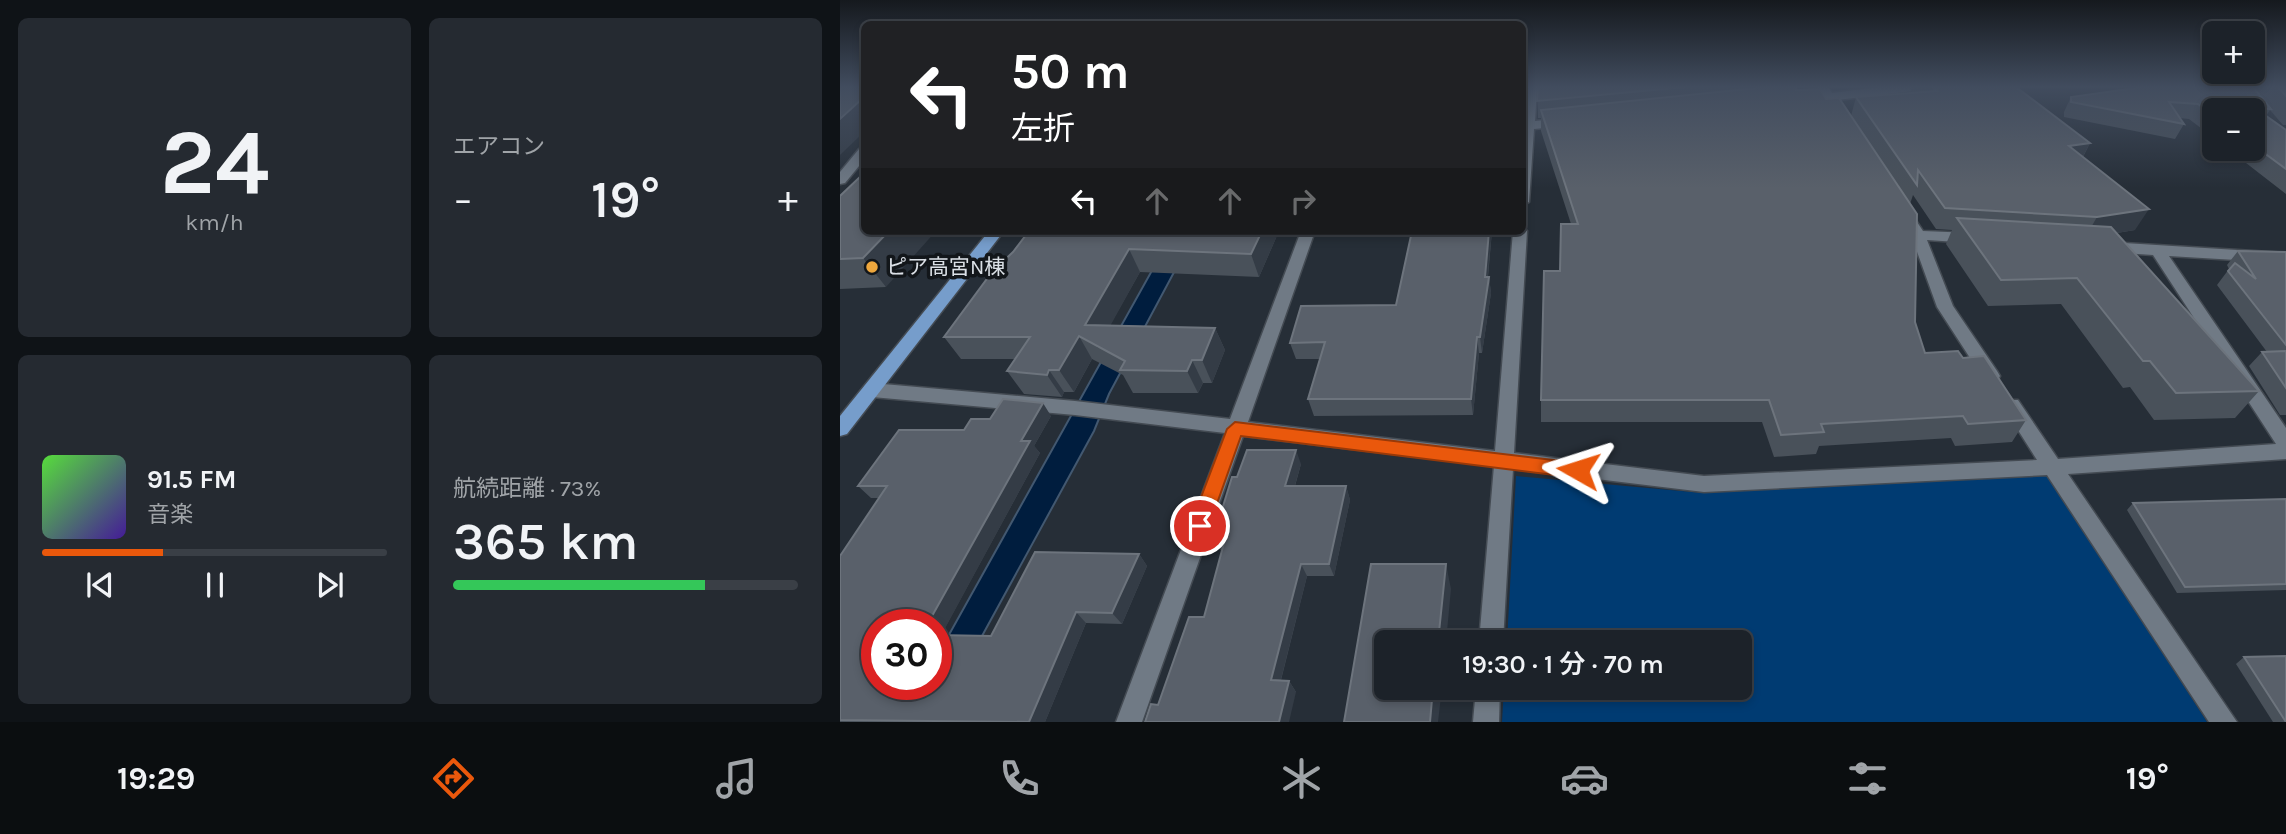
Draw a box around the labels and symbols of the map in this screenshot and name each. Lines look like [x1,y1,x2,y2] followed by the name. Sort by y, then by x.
[886,255,1005,279] place label: ピア高宮N棟
[864,259,880,275] marker: ピア高宮N棟
[1541,433,1615,507] position arrow
[1170,496,1230,556] pin
[861,609,952,700] speed limit sign: 30

